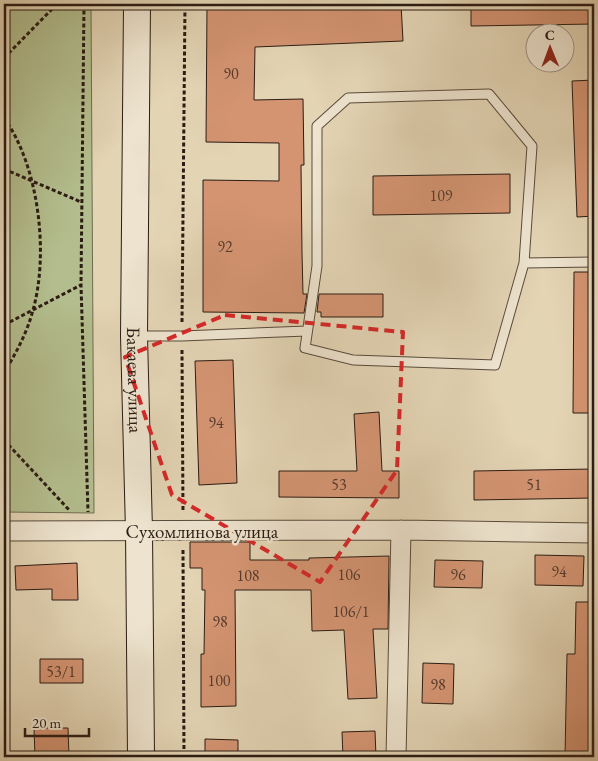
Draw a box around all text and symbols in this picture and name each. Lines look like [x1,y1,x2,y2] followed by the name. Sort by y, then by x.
[526,22,576,72] north arrow
[545,26,555,44] text: С
[223,63,239,84] house number: 90
[429,185,453,206] house number: 109
[217,236,233,257] house number: 92
[121,327,148,434] street label: Бакаева улица
[208,412,224,433] house number: 94
[331,474,347,495] house number: 53
[526,474,542,495] house number: 51
[126,519,279,544] street label: Сухомлинова улица
[551,561,567,582] house number: 94
[337,564,361,585] house number: 106
[450,564,466,585] house number: 96
[236,565,260,586] house number: 108
[332,601,370,622] house number: 106/1
[212,611,228,632] house number: 98
[46,661,76,682] house number: 53/1
[207,670,231,691] house number: 100
[430,674,446,695] house number: 98
[25,706,89,738] scale bar
[32,713,61,732] text: 20 m

